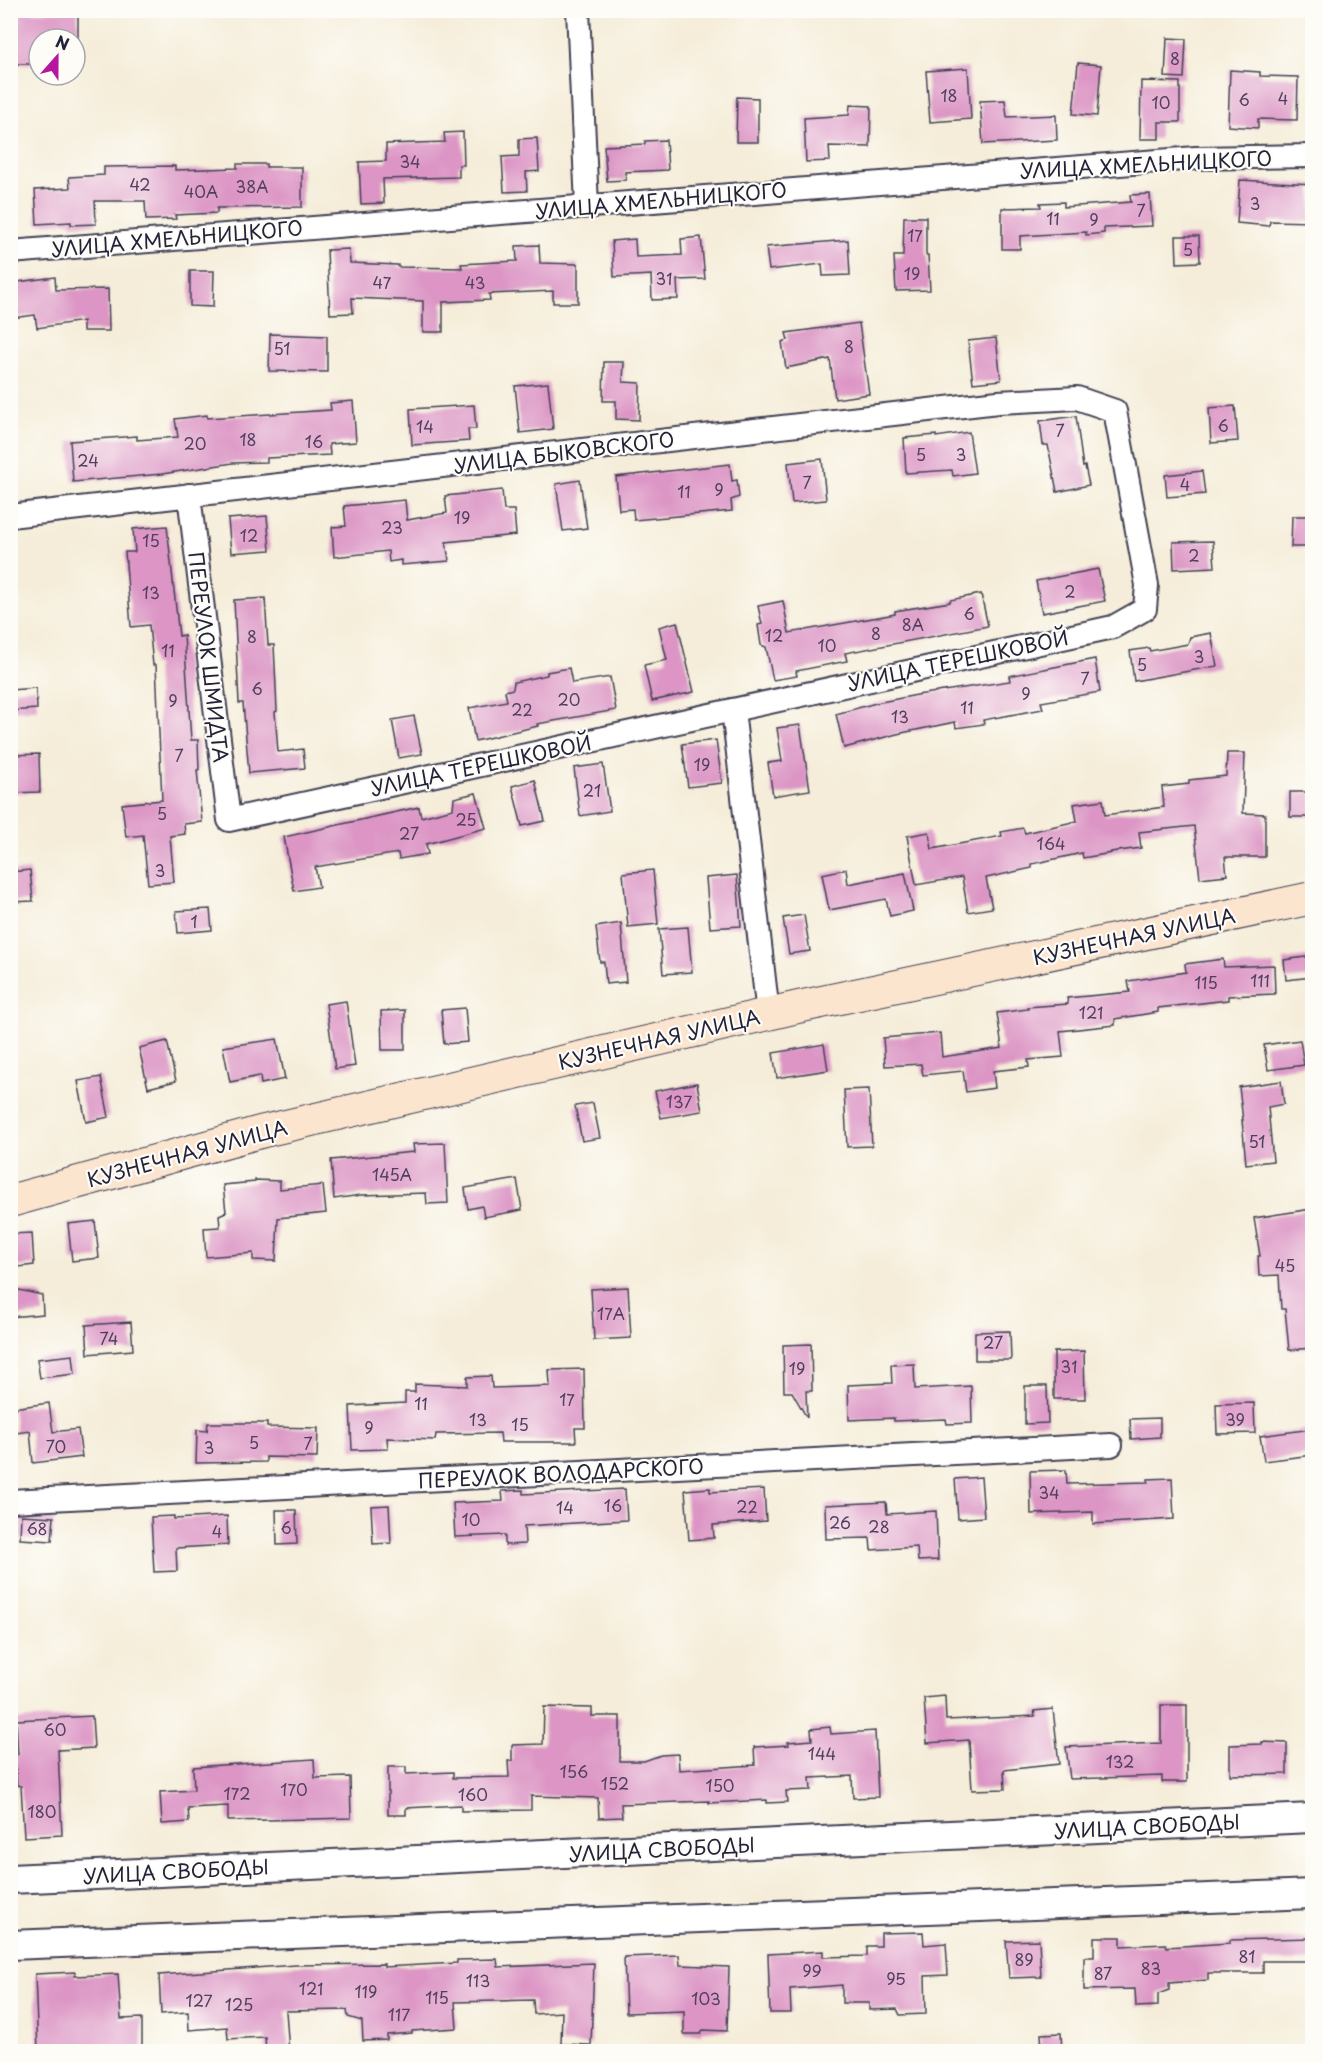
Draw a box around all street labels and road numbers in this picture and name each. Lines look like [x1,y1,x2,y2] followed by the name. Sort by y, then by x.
[1019,142,1273,186] street label: УЛИЦА ХМЕЛЬНИЦКОГО
[534,174,788,226] street label: УЛИЦА ХМЕЛЬНИЦКОГО
[50,212,304,264] street label: УЛИЦА ХМЕЛЬНИЦКОГО
[452,424,676,480] street label: УЛИЦА БЫКОВСКОГО
[181,550,237,764] street label: ПЕРЕУЛОК ШМИДТА
[845,622,1071,698] street label: УЛИЦА ТЕРЕШКОВОЙ
[368,727,594,803] street label: УЛИЦА ТЕРЕШКОВОЙ
[1030,900,1238,972] street label: КУЗНЕЧНАЯ УЛИЦА
[555,1001,763,1077] street label: КУЗНЕЧНАЯ УЛИЦА
[83,1112,291,1194] street label: КУЗНЕЧНАЯ УЛИЦА
[417,1451,705,1495] street label: ПЕРЕУЛОК ВОЛОДАРСКОГО
[1053,1806,1241,1846] street label: УЛИЦА СВОБОДЫ
[568,1829,756,1869] street label: УЛИЦА СВОБОДЫ
[82,1851,270,1891] street label: УЛИЦА СВОБОДЫ

